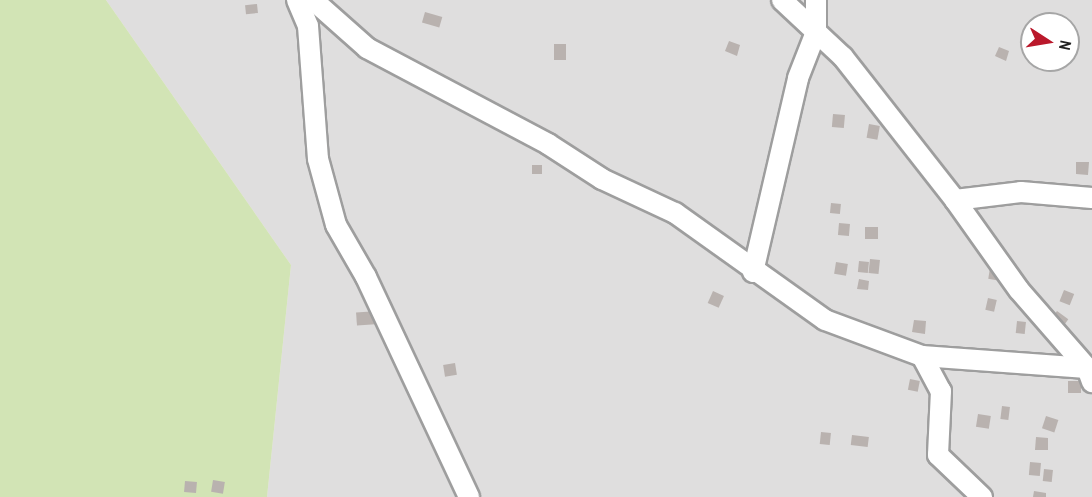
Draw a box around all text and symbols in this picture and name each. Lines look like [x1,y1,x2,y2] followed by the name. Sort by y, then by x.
[1020,12,1080,72] north arrow
[1054,38,1077,52] text: N

